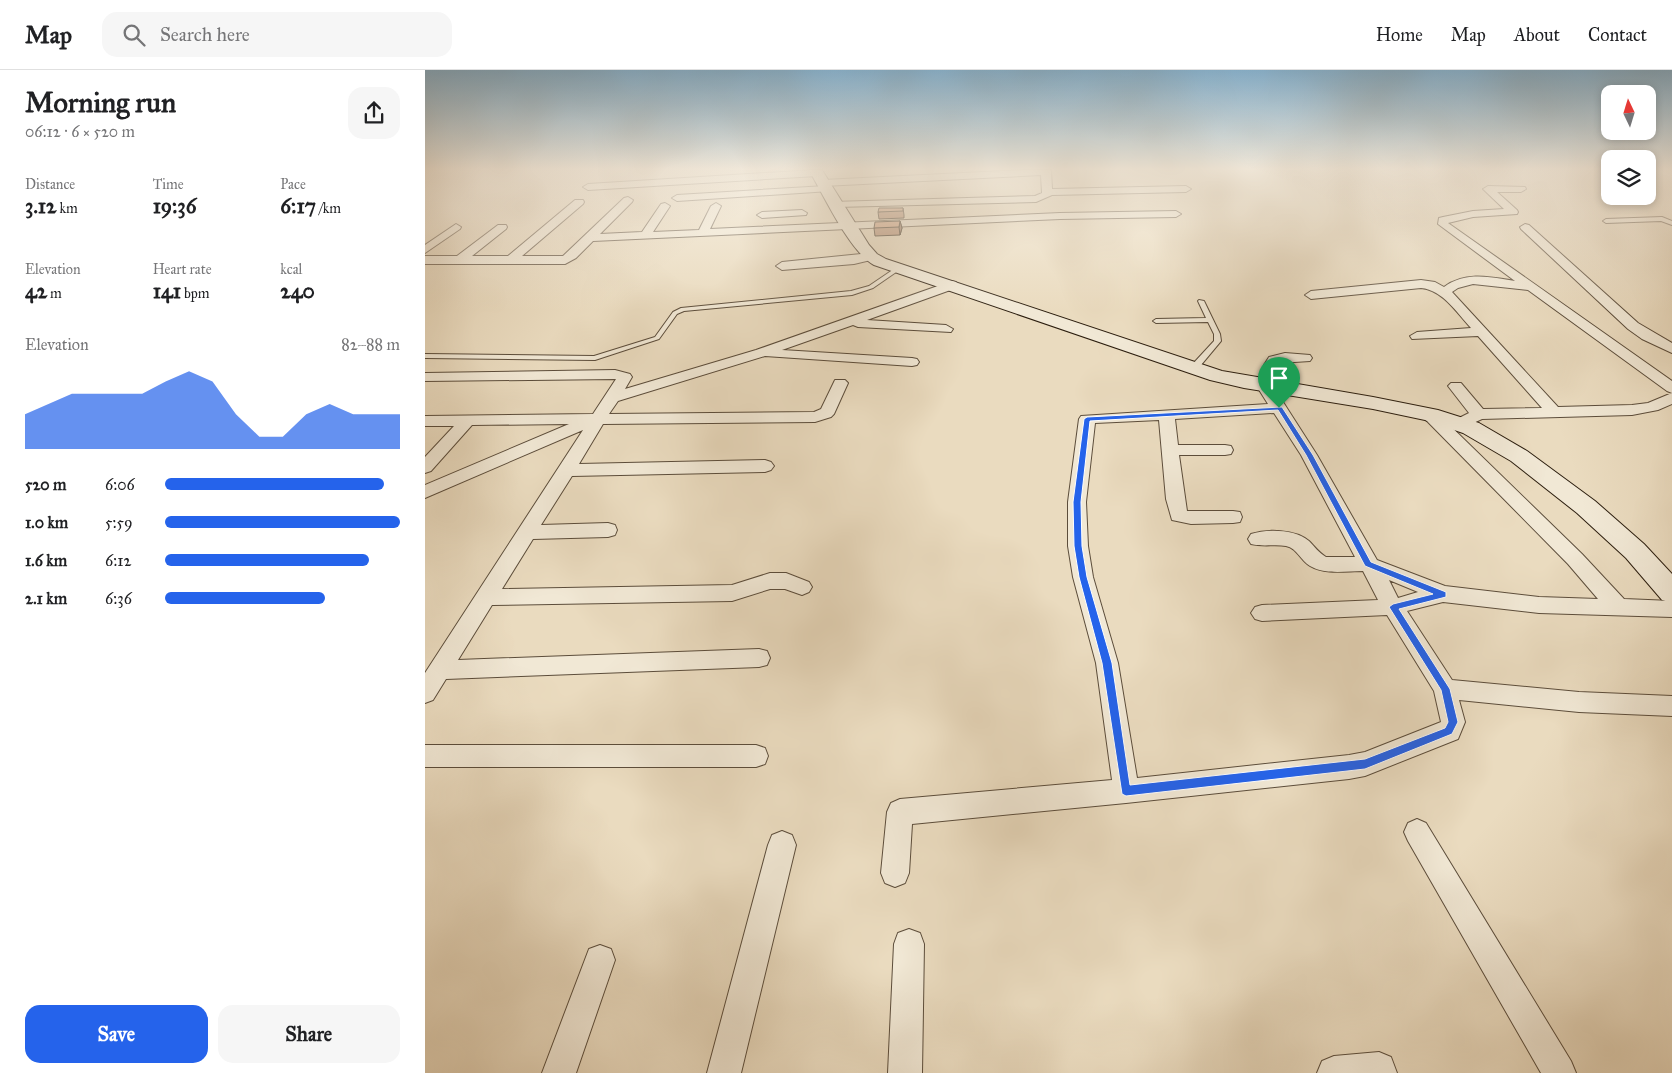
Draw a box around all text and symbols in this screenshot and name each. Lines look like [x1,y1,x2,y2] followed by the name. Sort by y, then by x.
[102,12,452,57] search box
[25,20,72,50] text: Map
[120,21,148,49] icon: search
[160,23,250,46] text: Search here
[1376,24,1423,46] text: Home
[1451,24,1486,46] text: Map
[1514,24,1560,46] text: About
[1588,24,1647,46] text: Contact
[25,85,176,120] text: Morning run
[1601,85,1656,140] north arrow
[1601,85,1656,205] map controls
[348,87,400,139] button: share
[25,122,135,141] text: 06:12 · 6 × 520 m
[1601,150,1656,205] button: layers
[25,176,75,193] text: Distance
[153,176,184,193] text: Time
[280,176,306,193] text: Pace
[25,193,56,219] text: 3.12
[153,193,197,219] text: 19:36
[280,193,316,219] text: 6:17
[56,200,78,217] text: km
[316,200,341,217] text: /km
[25,261,81,278] text: Elevation
[153,261,212,278] text: Heart rate
[280,261,302,278] text: kcal
[25,278,47,304] text: 42
[153,278,181,304] text: 141
[280,278,315,304] text: 240
[47,285,62,302] text: m
[181,285,209,302] text: bpm
[25,335,89,354] text: Elevation
[341,335,400,354] text: 82–88 m
[1258,357,1300,408] pin
[1265,364,1293,392] icon: arrive
[25,475,67,494] text: 520 m
[105,475,135,494] text: 6:06
[25,513,68,532] text: 1.0 km
[105,513,133,532] text: 5:59
[25,551,67,570] text: 1.6 km
[105,551,131,570] text: 6:12
[25,589,67,608] text: 2.1 km
[105,589,132,608] text: 6:36
[25,1005,208,1063] button: Save
[218,1005,400,1063] button: Share

